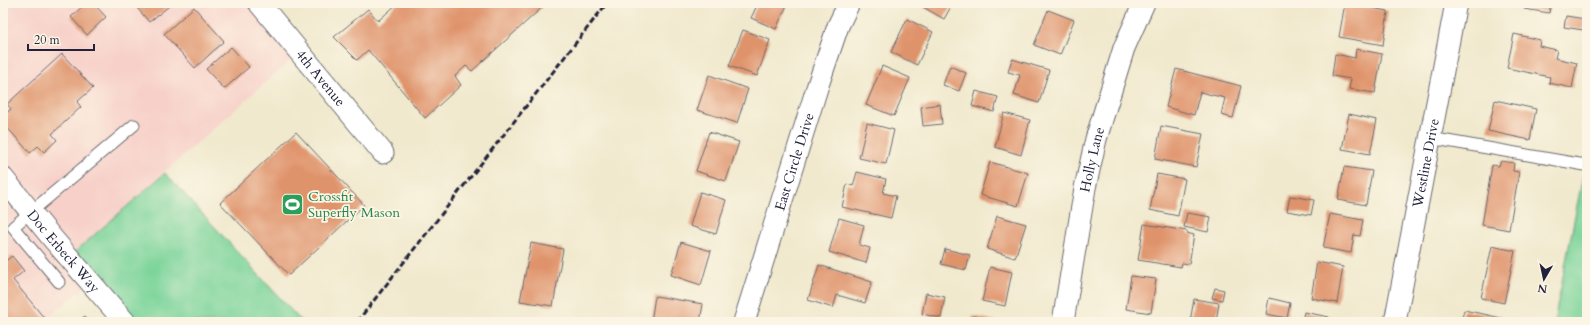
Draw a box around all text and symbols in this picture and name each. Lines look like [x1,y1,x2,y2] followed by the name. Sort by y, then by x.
[28,26,94,52] scale bar
[34,32,61,48] text: 20 m
[292,45,350,110] street label: 4th Avenue
[770,110,818,213] street label: East Circle Drive
[1407,117,1443,210] street label: Westline Drive
[1075,125,1109,194] street label: Holly Lane
[308,187,400,222] place label: Crossfit Superfly Mason
[279,191,305,217] sports icon: Crossfit Superfly Mason
[23,205,105,297] street label: Doc Erbeck Way
[1524,259,1564,299] north arrow
[1536,280,1548,297] text: N

